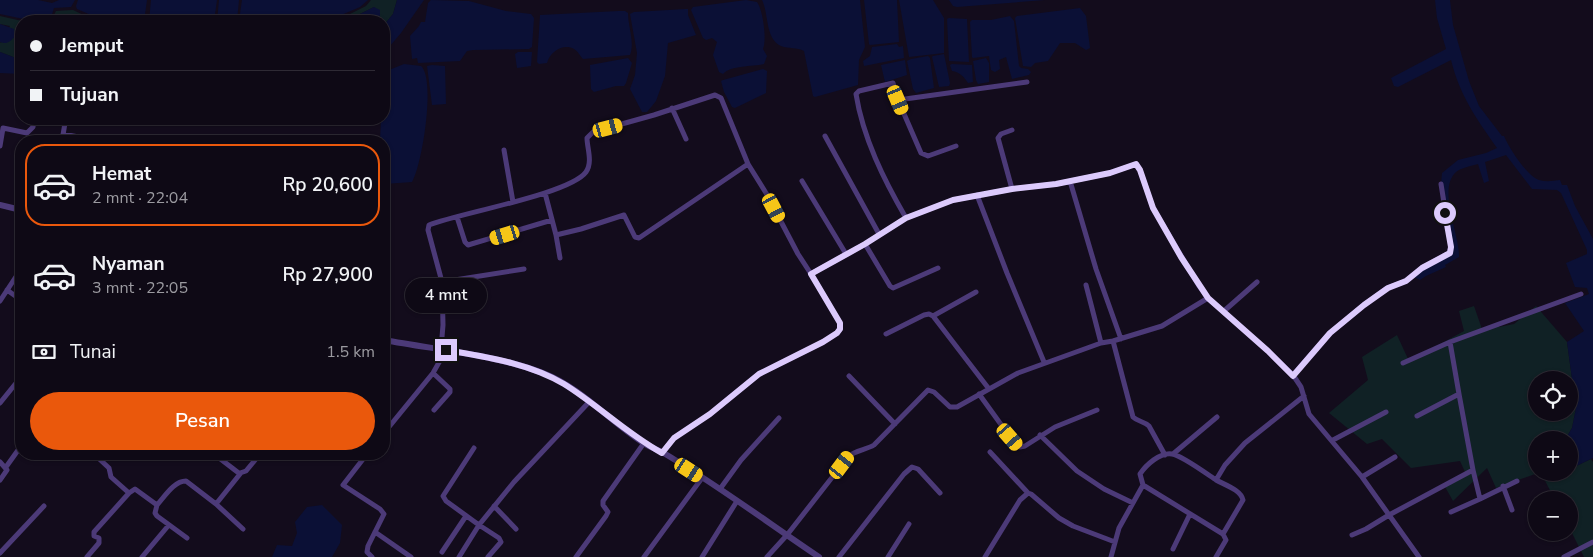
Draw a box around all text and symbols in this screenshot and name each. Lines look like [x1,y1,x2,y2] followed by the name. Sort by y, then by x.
[60,33,123,59] text: Jemput
[60,82,119,108] text: Tujuan
[885,83,910,117] car
[591,117,624,139] car
[92,161,151,187] text: Hemat
[32,163,77,208] icon: car
[282,172,373,198] text: Rp 20,600
[92,187,188,209] text: 2 mnt · 22:04
[760,191,787,225] car
[1434,202,1456,224] route start
[488,223,521,247] car
[92,251,165,277] text: Nyaman
[32,253,77,298] icon: car
[282,262,373,288] text: Rp 27,900
[92,277,188,299] text: 3 mnt · 22:05
[405,278,487,312] callout: 4 mnt
[425,284,467,306] text: 4 mnt
[30,338,58,366] icon: cash
[70,339,116,365] text: Tunai
[435,339,457,361] route end
[326,341,375,363] text: 1.5 km
[1528,371,1578,541] map controls
[1528,371,1578,421] button: locate
[30,392,375,450] button: Pesan
[994,421,1025,453] car
[1528,431,1578,481] button: +
[826,449,857,481] car
[672,456,705,484] car
[1528,491,1578,541] button: −

